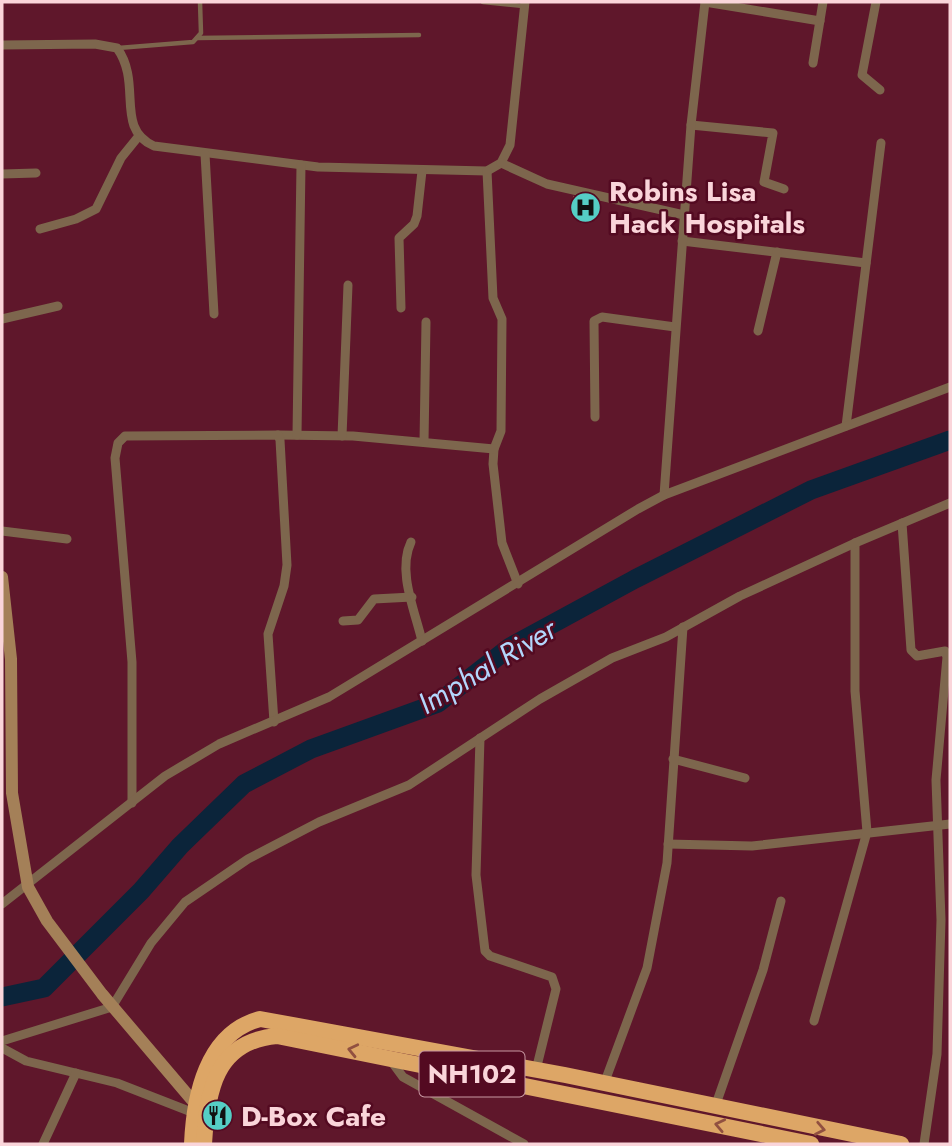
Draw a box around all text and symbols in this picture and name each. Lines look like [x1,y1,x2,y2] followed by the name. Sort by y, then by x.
[609,171,805,244] place label: Robins Lisa Hack Hospitals
[569,190,603,224] hospital icon: Robins Lisa Hack Hospitals
[409,607,566,724] water label: Imphal River
[347,1043,359,1058] one-way arrow
[420,1051,524,1096] road number: NH102
[241,1096,386,1137] place label: D-Box Cafe
[201,1099,235,1133] restaurant icon: D-Box Cafe
[714,1119,726,1133] one-way arrow
[814,1121,826,1136] one-way arrow

